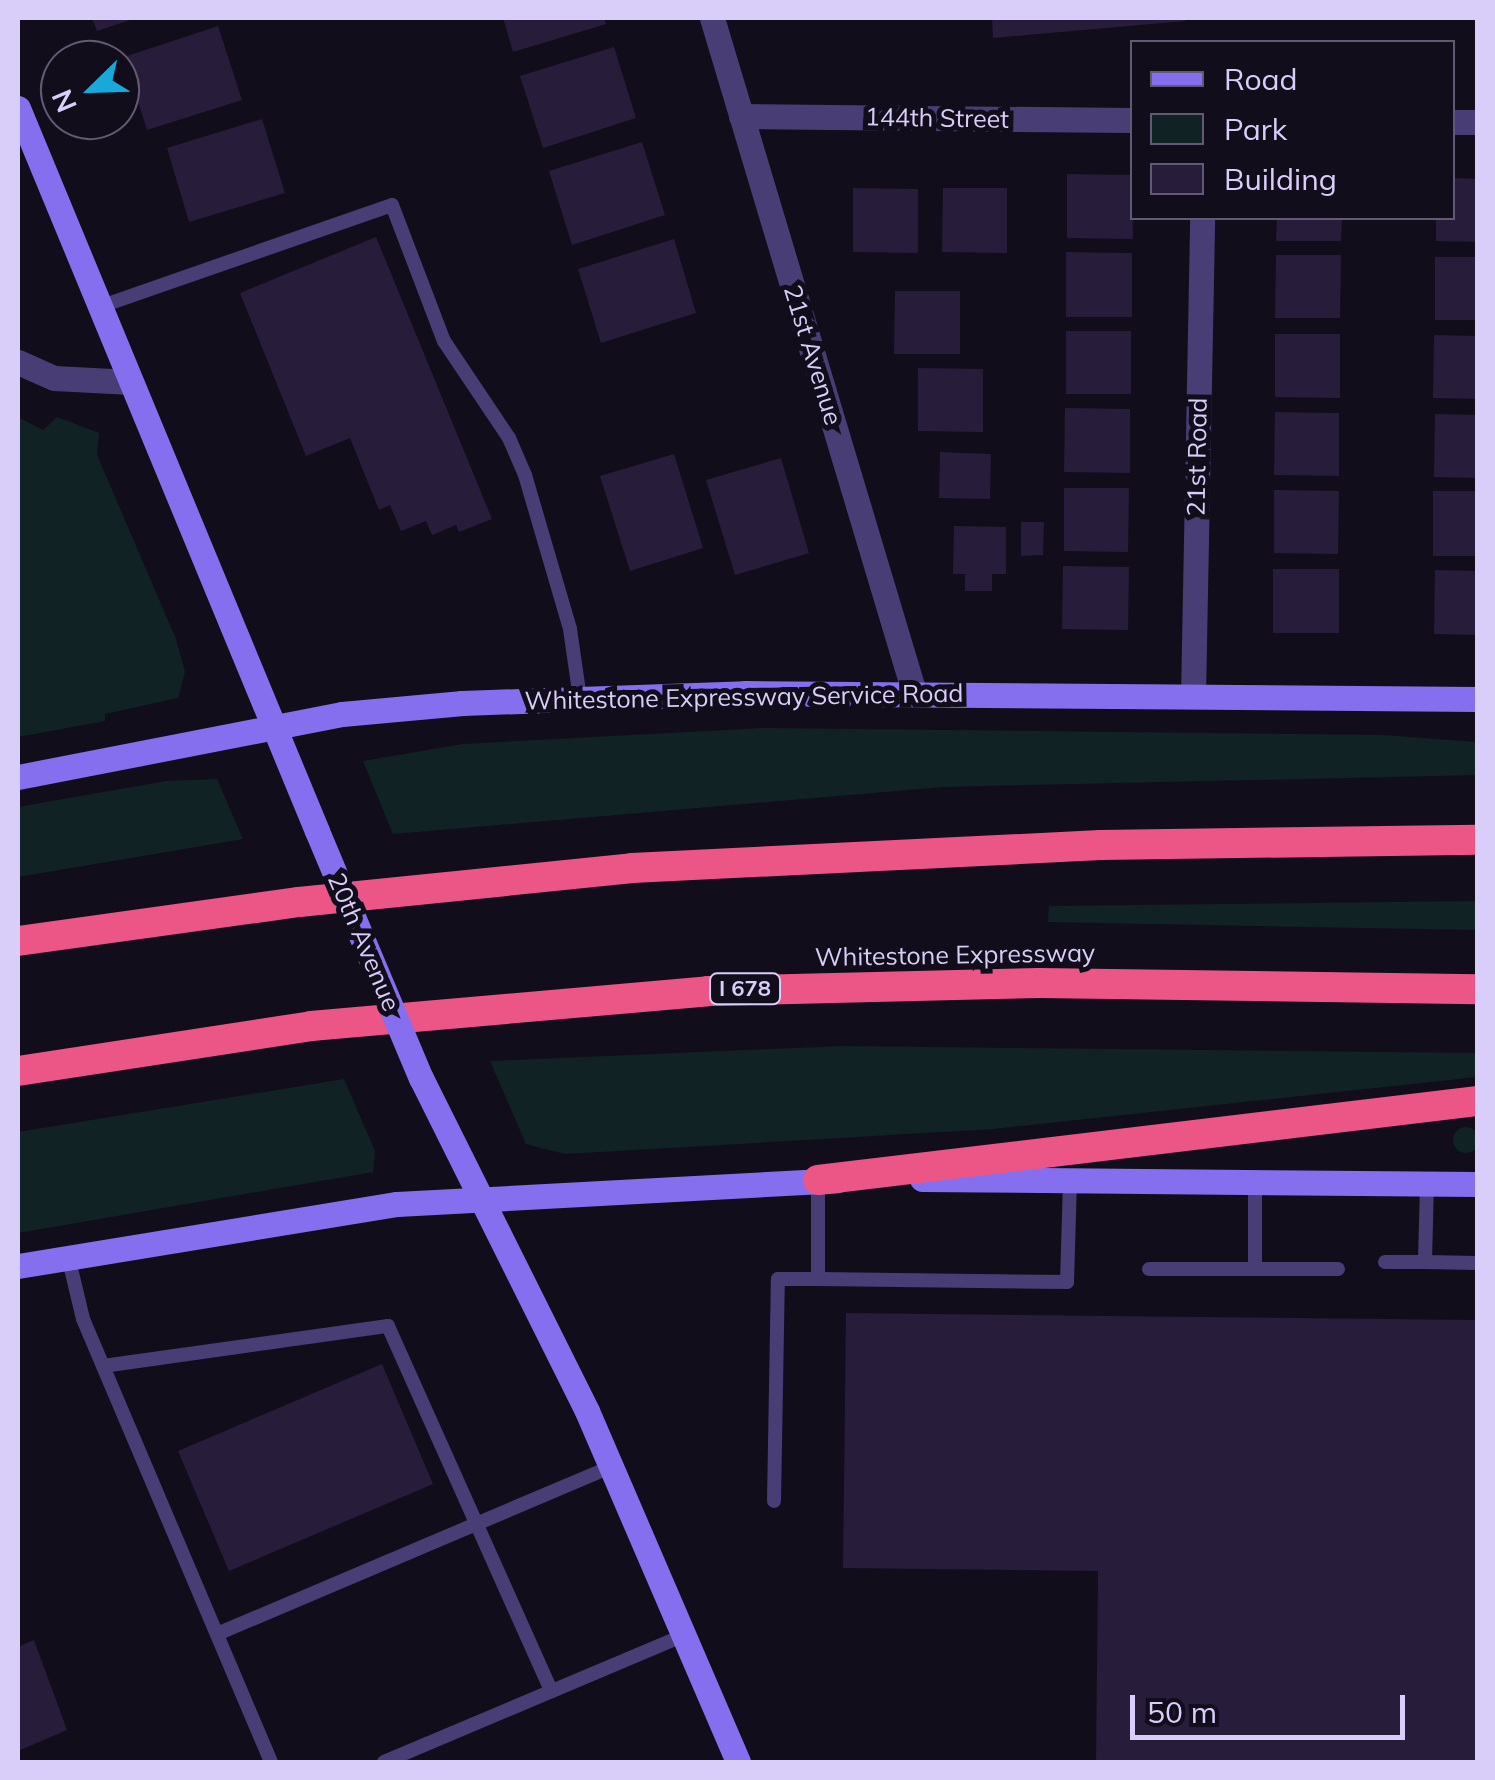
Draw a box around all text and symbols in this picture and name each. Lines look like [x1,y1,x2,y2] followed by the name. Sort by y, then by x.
[40,40,140,140] north arrow
[1130,40,1455,220] legend
[1224,60,1298,98] text: Road
[44,85,84,118] text: N
[865,102,1009,134] street label: 144th Street
[1224,110,1287,148] text: Park
[1224,160,1337,198] text: Building
[778,281,848,429] street label: 21st Avenue
[1181,397,1213,517] street label: 21st Road
[524,678,964,716] street label: Whitestone Expressway Service Road
[321,868,407,1016] street label: 20th Avenue
[815,938,1095,972] street label: Whitestone Expressway
[708,972,782,1006] road number: I 678
[1135,1675,1410,1737] scale bar
[1147,1693,1217,1731] text: 50 m

